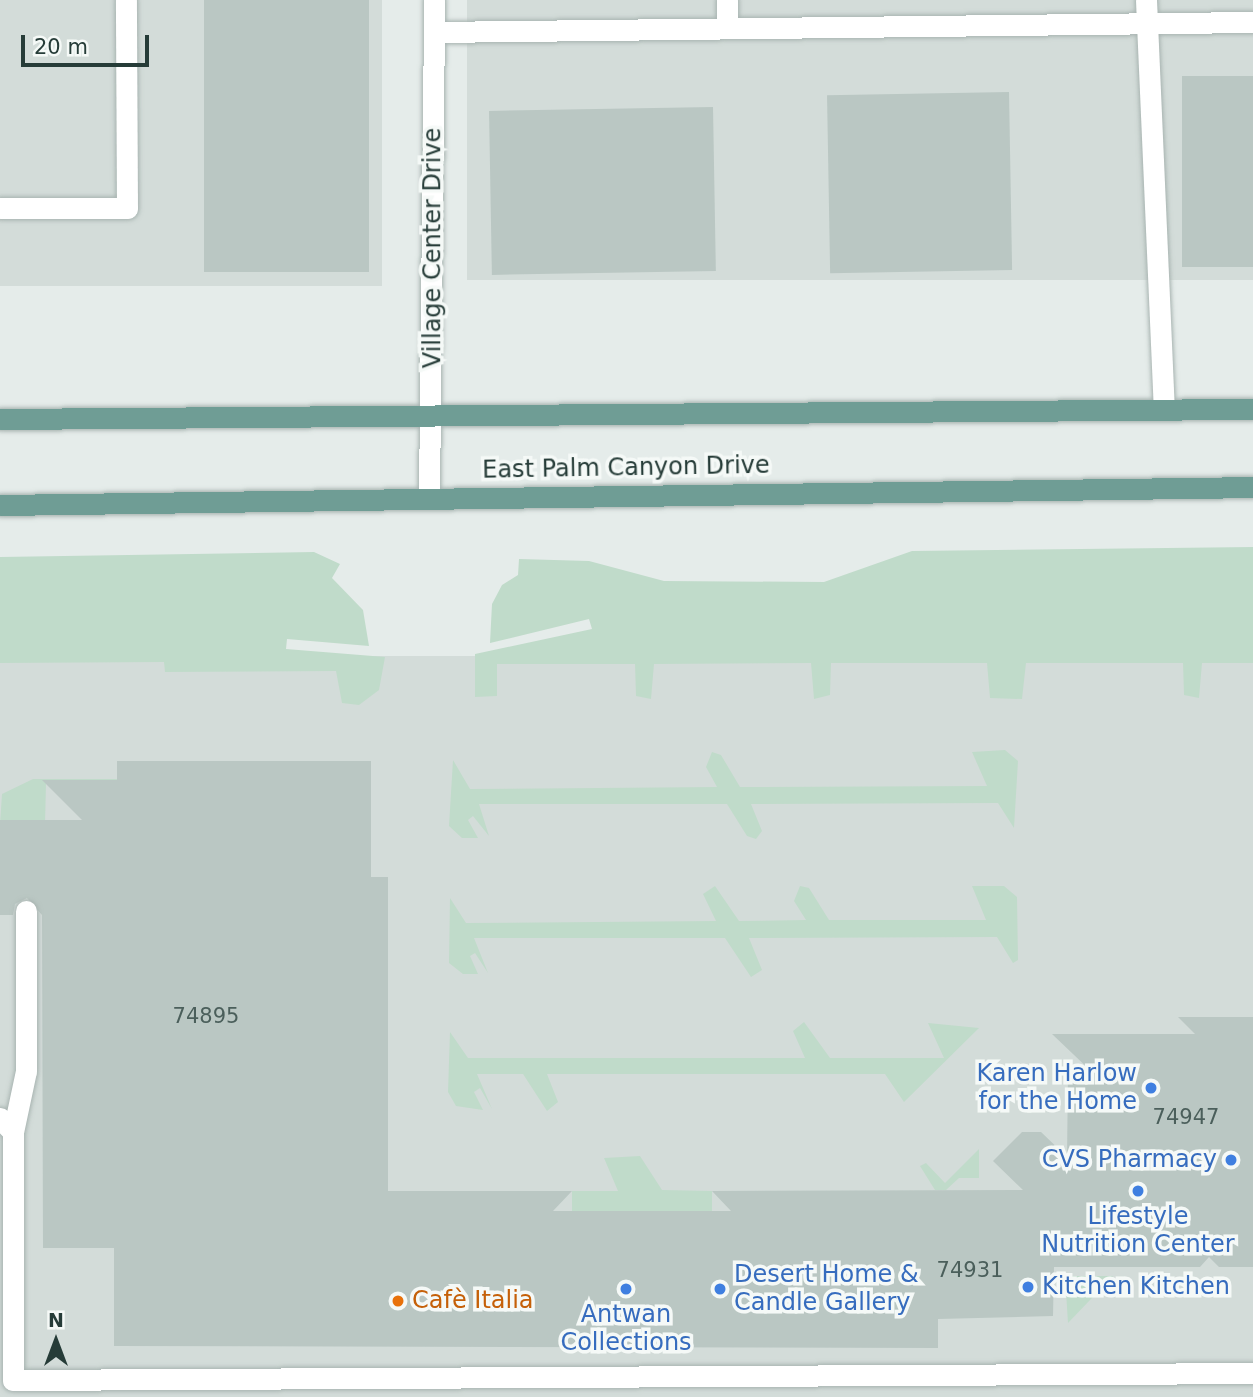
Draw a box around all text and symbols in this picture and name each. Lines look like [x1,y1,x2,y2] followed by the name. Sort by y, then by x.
[24,21,152,65] scale bar
[34,35,88,59] text: 20 m
[419,128,447,368] street label: Village Center Drive
[482,451,770,485] street label: East Palm Canyon Drive
[173,1003,239,1029] house number: 74895
[976,1060,1137,1116] place label: Karen Harlow for the Home
[1143,1080,1159,1096] marker: Karen Harlow for the Home
[1153,1104,1219,1130] house number: 74947
[1042,1146,1217,1174] place label: CVS Pharmacy
[1223,1152,1239,1168] marker: CVS Pharmacy
[1130,1183,1146,1199] marker: Lifestyle Nutrition Center
[1041,1203,1235,1259] place label: Lifestyle Nutrition Center
[937,1257,1003,1283] house number: 74931
[734,1261,919,1317] place label: Desert Home & Candle Gallery
[1042,1273,1230,1301] place label: Kitchen Kitchen
[1020,1279,1036,1295] marker: Kitchen Kitchen
[618,1281,634,1297] marker: Antwan Collections
[712,1281,728,1297] marker: Desert Home & Candle Gallery
[412,1287,534,1315] place label: Cafè Italia
[390,1293,406,1309] marker: Cafè Italia
[560,1301,692,1357] place label: Antwan Collections
[21,1306,91,1376] north arrow
[48,1309,64,1331] text: N

